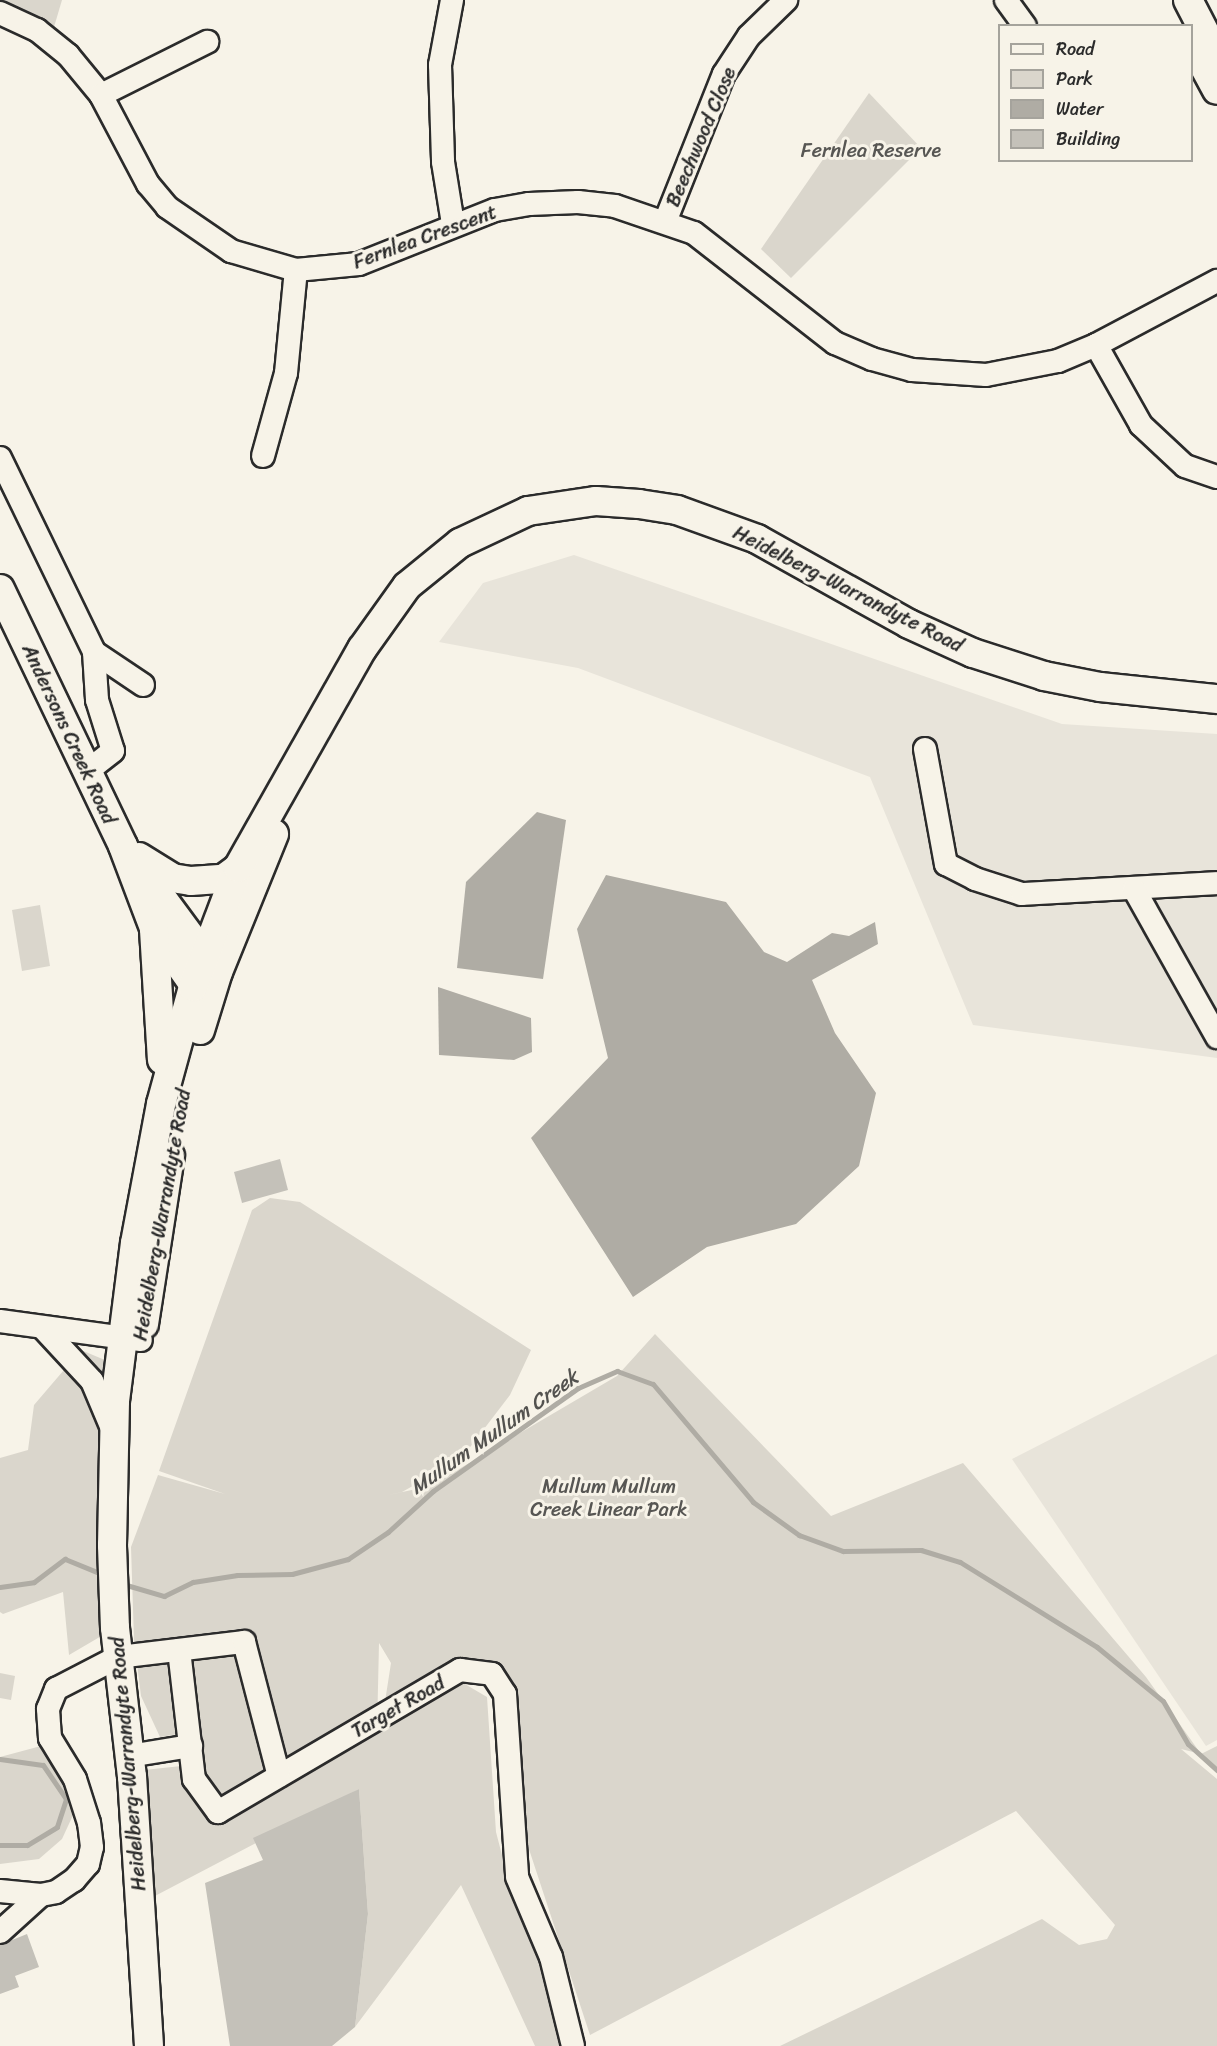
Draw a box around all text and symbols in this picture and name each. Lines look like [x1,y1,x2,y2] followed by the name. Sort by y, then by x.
[998,24,1193,162] legend
[1056,33,1095,65] text: Road
[660,63,742,211] street label: Beechwood Close
[1056,63,1093,95] text: Park
[1056,93,1103,125] text: Water
[1056,123,1120,155] text: Building
[801,138,941,162] park label: Fernlea Reserve
[350,200,500,274] street label: Fernlea Crescent
[729,520,967,658] street label: Heidelberg-Warrandyte Road
[17,640,121,828] street label: Andersons Creek Road
[128,1087,196,1343] street label: Heidelberg-Warrandyte Road
[405,1364,583,1500] water label: Mullum Mullum Creek
[530,1474,688,1521] park label: Mullum Mullum Creek Linear Park
[105,1636,151,1892] street label: Heidelberg-Warrandyte Road
[347,1671,449,1743] street label: Target Road

